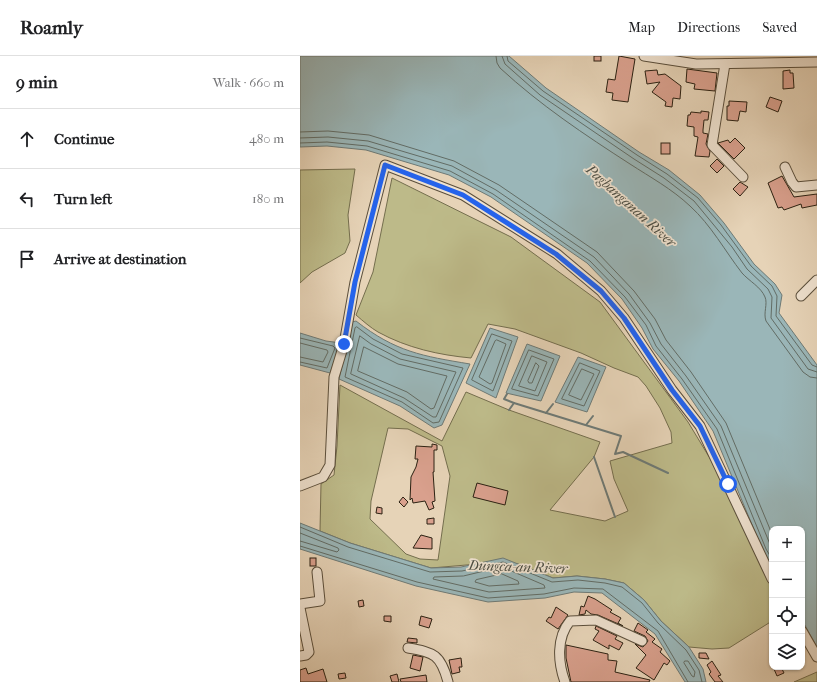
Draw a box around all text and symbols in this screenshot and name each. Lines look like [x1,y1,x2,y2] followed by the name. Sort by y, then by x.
[20,17,83,39] text: Roamly
[628,19,655,36] text: Map
[677,19,740,36] text: Directions
[762,19,797,36] text: Saved
[16,72,58,92] text: 9 min
[213,75,284,90] text: Walk · 660 m
[16,128,38,150] icon: ahead
[54,130,114,148] text: Continue
[249,131,284,146] text: 480 m
[582,160,681,252] water label: Pagbanganan River
[16,188,38,210] icon: left
[54,190,112,208] text: Turn left
[252,191,284,206] text: 180 m
[16,248,38,270] icon: arrive
[54,250,186,268] text: Arrive at destination
[335,335,353,353] route end
[719,475,737,493] route start
[769,526,805,670] map controls
[769,526,805,562] button: +
[467,557,570,577] water label: Dungca-an River
[769,562,805,598] button: −
[769,598,805,634] button: locate
[769,634,805,670] button: layers

